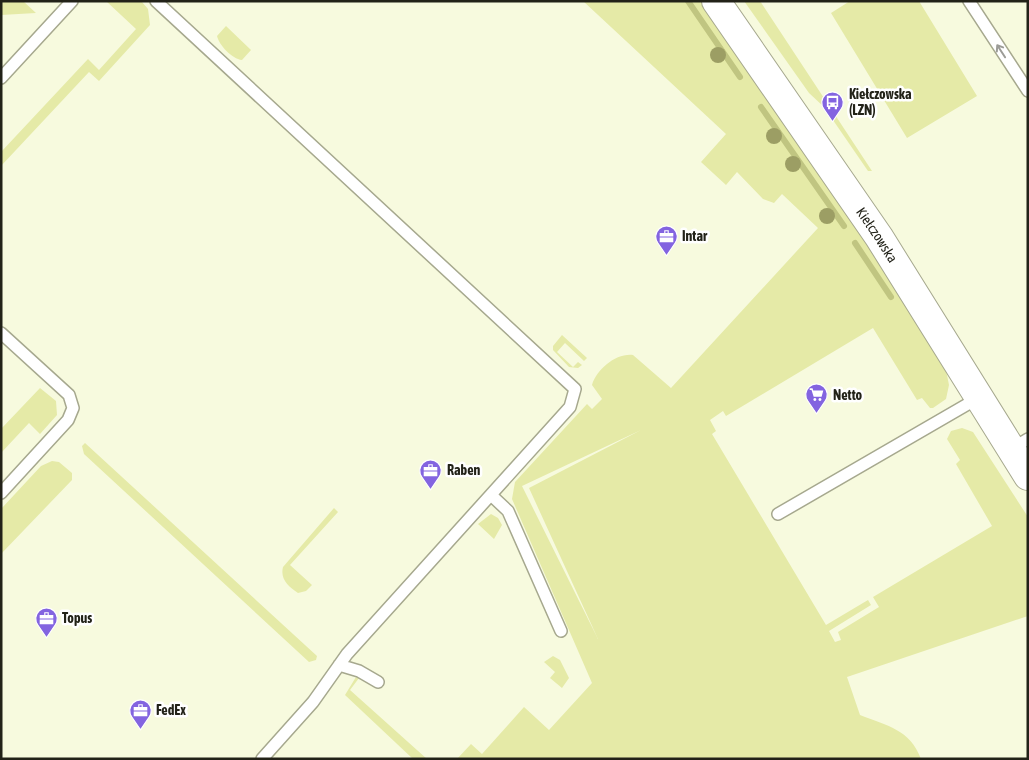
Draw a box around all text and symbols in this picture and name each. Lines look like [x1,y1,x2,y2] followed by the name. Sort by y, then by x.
[996,44,1006,58] one-way arrow
[849,86,912,118] place label: Kiełczowska (LZN)
[821,90,845,121] bus stop icon: Kiełczowska (LZN)
[853,204,901,265] street label: Kiełczowska
[654,224,678,255] office icon: Intar
[682,228,708,244] place label: Intar
[805,383,829,414] supermarket icon: Netto
[833,387,863,403] place label: Netto
[419,458,443,489] office icon: Raben
[447,462,481,478] place label: Raben
[34,606,58,637] office icon: Topus
[62,610,92,626] place label: Topus
[128,698,152,729] office icon: FedEx
[156,702,186,718] place label: FedEx

